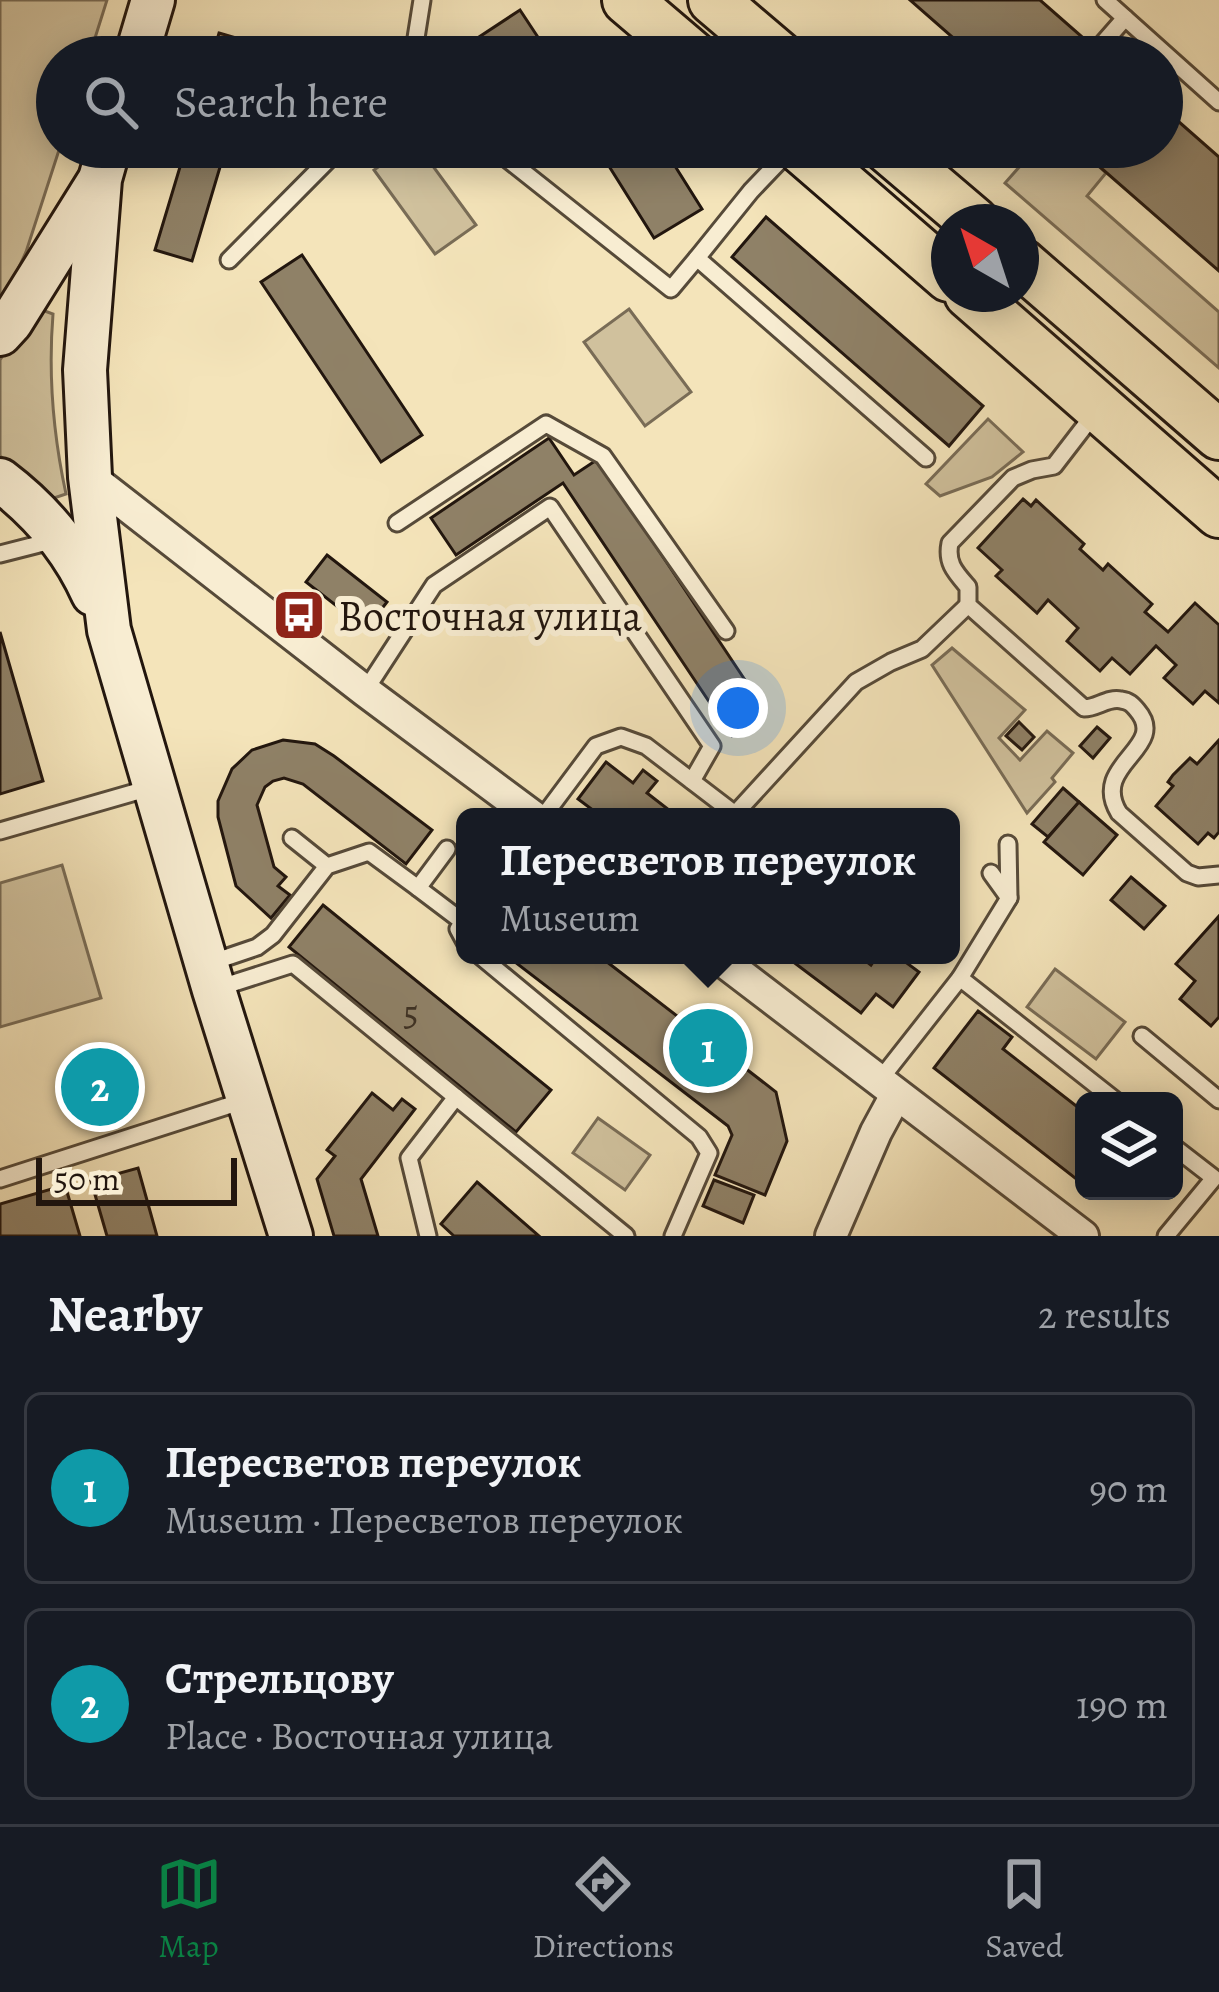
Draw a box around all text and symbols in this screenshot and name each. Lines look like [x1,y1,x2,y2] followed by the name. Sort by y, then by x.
[36,36,1183,168] search box
[78,69,144,135] icon: search
[174,71,388,133] text: Search here
[931,204,1039,312] north arrow
[271,587,327,643] bus stop icon: Восточная улица
[338,587,642,644] place label: Восточная улица
[708,678,768,738] your location
[456,808,960,964] popup
[500,829,916,891] text: Пересветов переулок
[500,891,640,944] text: Museum
[403,988,419,1037] house number: 5
[669,1003,747,1093] pin: 1
[61,1042,139,1132] pin: 2
[1075,1092,1183,1200] map controls
[1075,1092,1183,1200] button: layers
[36,1152,237,1205] scale bar
[54,1156,120,1201] text: 50 m
[48,1279,202,1349] text: Nearby
[1038,1288,1171,1341] text: 2 results
[165,1431,581,1493] text: Пересветов переулок
[83,1462,97,1515] text: 1
[1089,1462,1168,1515] text: 90 m
[165,1493,683,1546] text: Museum · Пересветов переулок
[165,1647,394,1709] text: Стрельцову
[81,1678,99,1731] text: 2
[1076,1678,1168,1731] text: 190 m
[165,1709,553,1762] text: Place · Восточная улица
[156,1851,222,1968] tab: Map
[533,1851,674,1968] tab: Directions
[985,1851,1063,1968] tab: Saved

